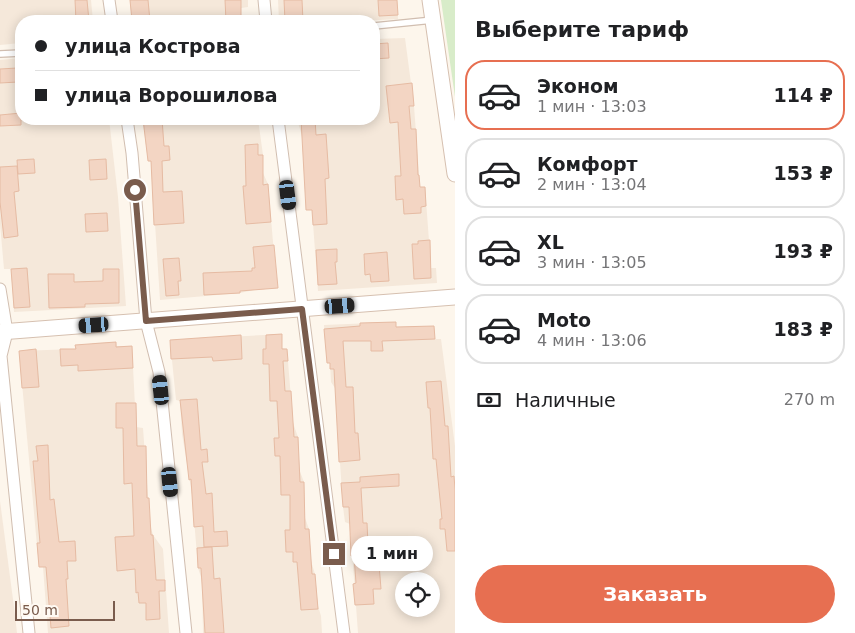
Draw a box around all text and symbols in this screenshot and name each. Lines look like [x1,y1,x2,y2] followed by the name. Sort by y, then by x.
[475,17,689,42] text: Выберите тариф
[65,35,241,57] text: улица Кострова
[477,73,522,118] icon: car
[537,75,619,97] text: Эконом
[65,84,278,106] text: улица Ворошилова
[774,84,833,106] text: 114 ₽
[537,97,647,116] text: 1 мин · 13:03
[477,151,522,196] icon: car
[537,153,638,175] text: Комфорт
[774,162,833,184] text: 153 ₽
[537,175,647,194] text: 2 мин · 13:04
[124,179,146,201] route start
[278,179,297,211] car
[477,229,522,274] icon: car
[537,231,564,253] text: XL
[774,240,833,262] text: 193 ₽
[537,253,647,272] text: 3 мин · 13:05
[324,297,355,315] car
[477,307,522,352] icon: car
[537,309,591,331] text: Moto
[78,316,109,334] car
[774,318,833,340] text: 183 ₽
[537,331,647,350] text: 4 мин · 13:06
[151,374,170,406] car
[475,386,503,414] icon: cash
[515,389,616,411] text: Наличные
[784,390,835,409] text: 270 m
[160,466,179,498] car
[352,536,434,572] callout: 1 мин
[323,543,345,565] route end
[366,544,418,563] text: 1 мин
[475,565,835,623] button: Заказать
[395,572,440,617] map controls
[395,572,440,617] button: locate
[15,598,115,621] scale bar
[22,602,58,618] text: 50 m

